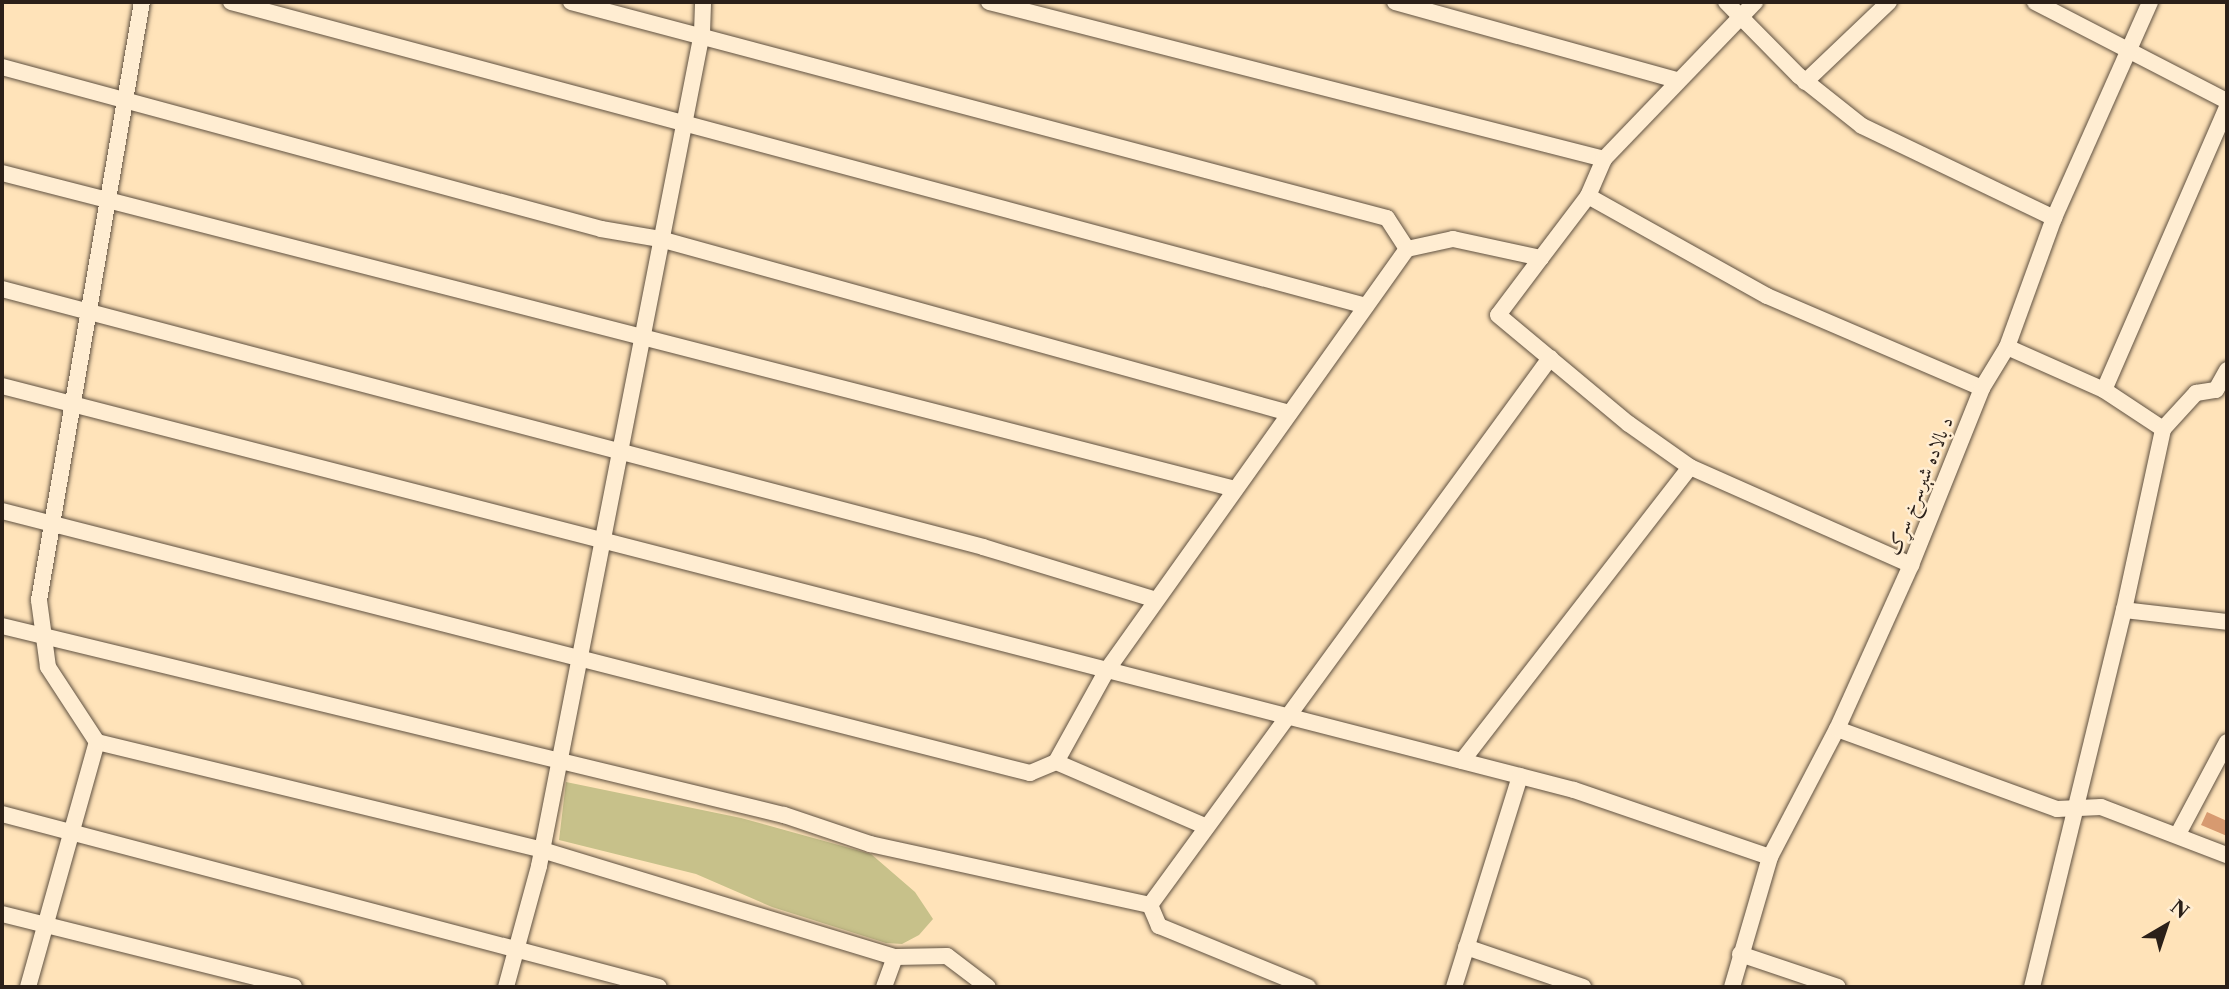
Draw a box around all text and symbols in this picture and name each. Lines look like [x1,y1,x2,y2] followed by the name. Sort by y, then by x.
[1882,413,1958,559] street label: د بالاده شېرسرخ سړک
[2131,891,2201,961] north arrow
[2166,895,2193,923] text: N

